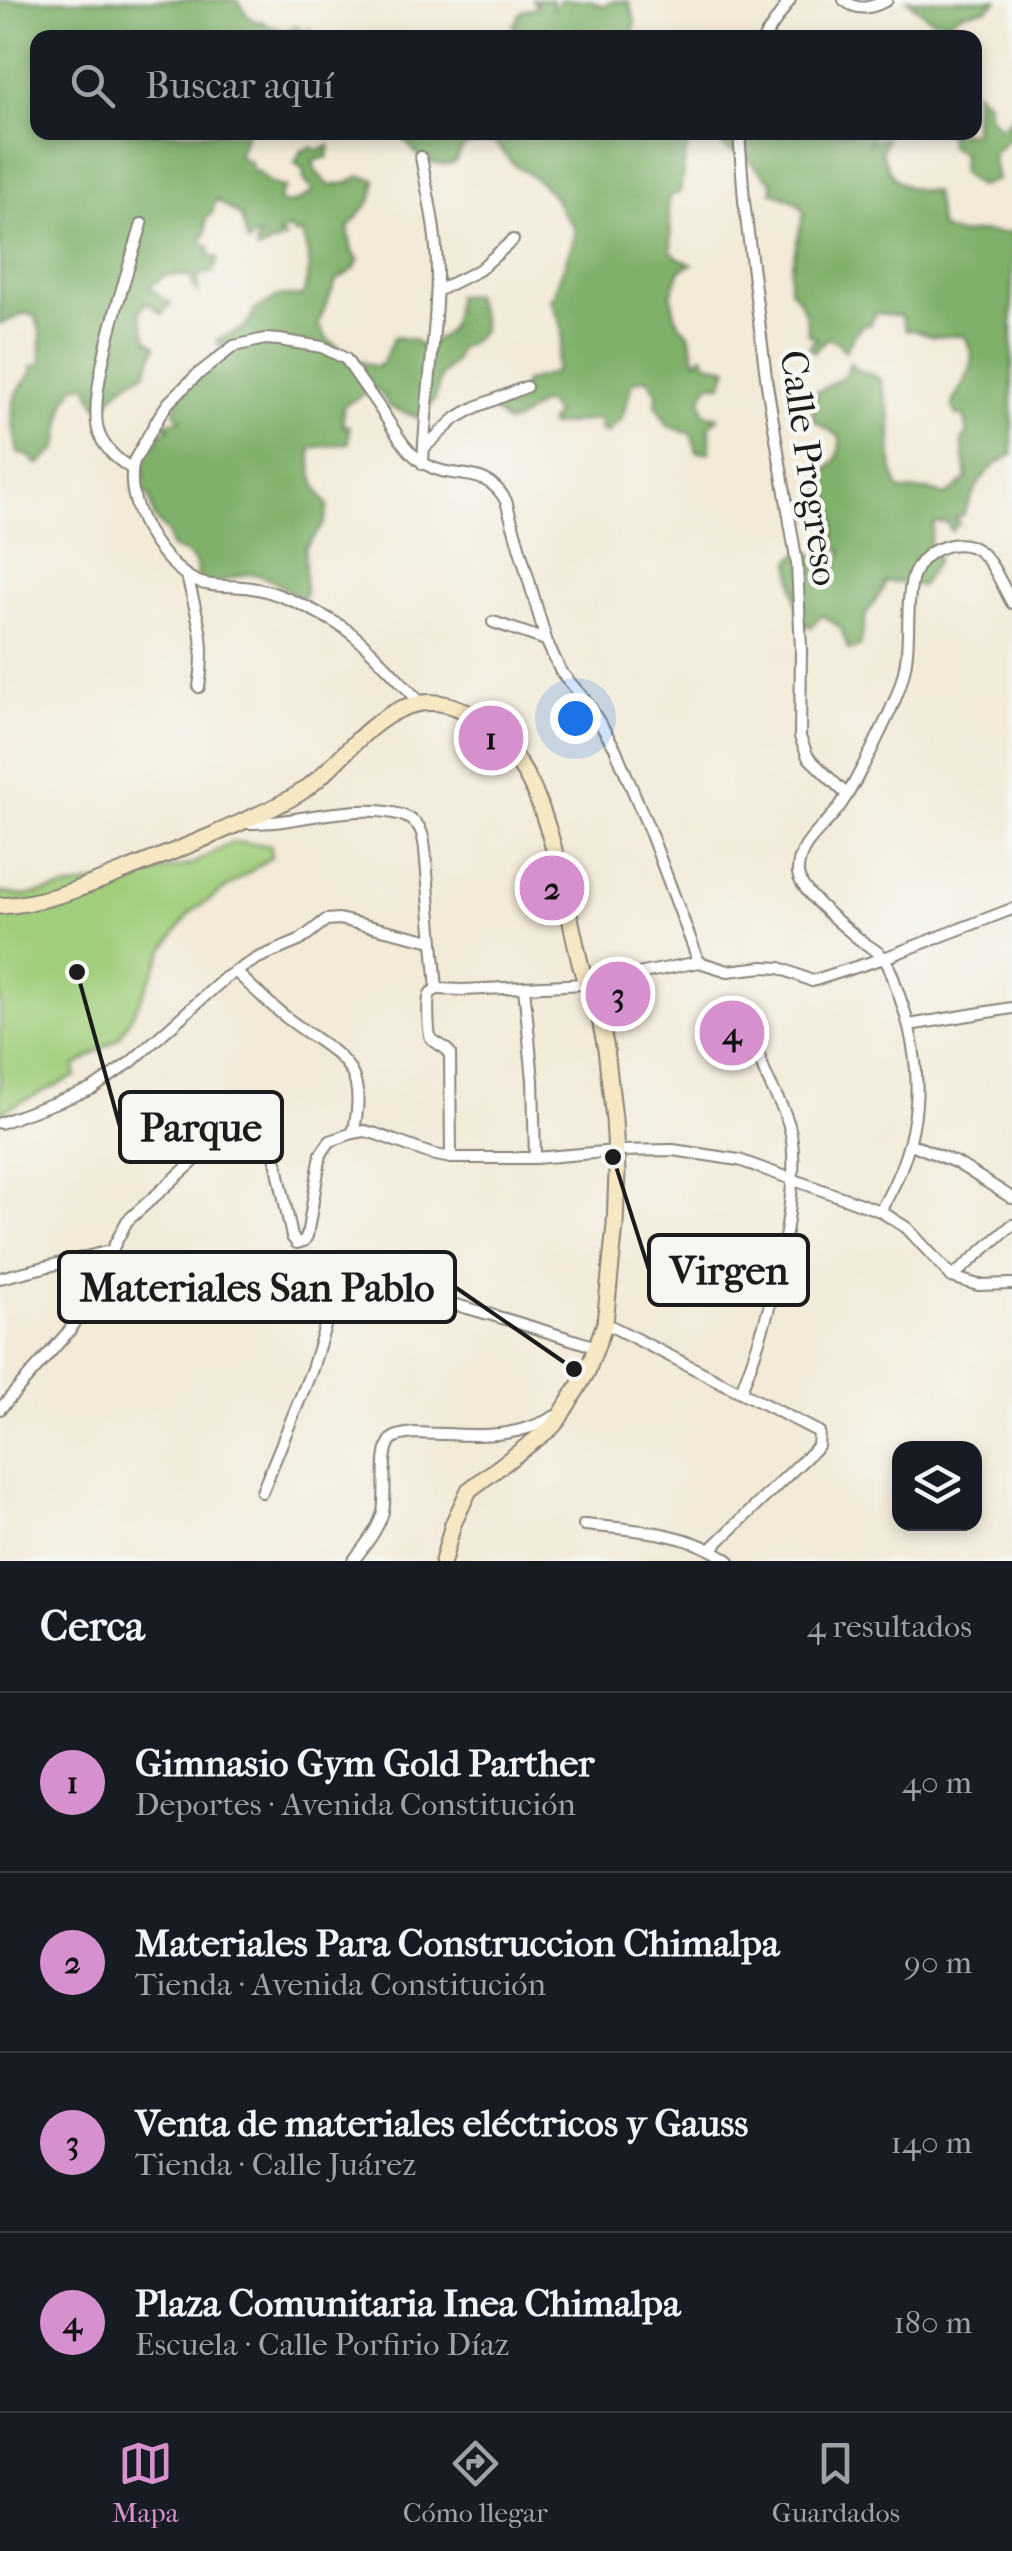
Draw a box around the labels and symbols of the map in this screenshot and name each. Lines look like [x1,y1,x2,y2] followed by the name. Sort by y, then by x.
[771,347,848,589] street label: Calle Progreso
[550,693,601,744] your location
[458,700,524,776] pin: 1
[520,850,584,926] pin: 2
[586,956,650,1032] pin: 3
[700,996,764,1070] pin: 4
[120,1092,282,1162] callout: Parque
[140,1105,262,1151] text: Parque
[649,1235,808,1305] callout: Virgen
[668,1248,789,1294] text: Virgen
[59,1252,455,1322] callout: Materiales San Pablo
[79,1265,435,1311] text: Materiales San Pablo

